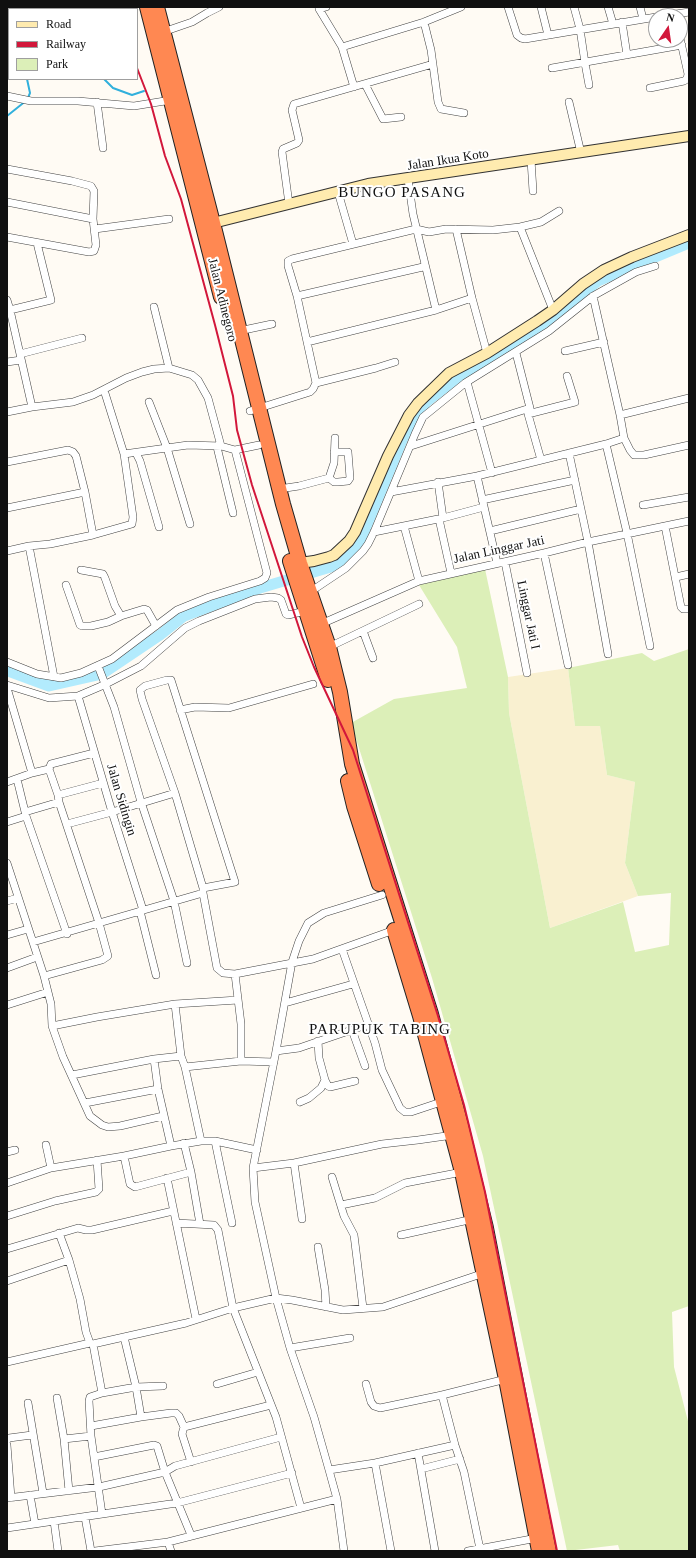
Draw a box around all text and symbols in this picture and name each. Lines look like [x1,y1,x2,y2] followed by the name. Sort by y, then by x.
[8,8,138,80] legend
[648,8,688,48] north arrow
[665,11,676,24] text: N
[46,17,71,31] text: Road
[46,37,86,51] text: Railway
[46,57,68,71] text: Park
[406,146,490,174] street label: Jalan Ikua Koto
[338,184,466,202] district label: BUNGO PASANG
[204,257,240,343] street label: Jalan Adinegoro
[452,533,546,567] street label: Jalan Linggar Jati
[513,579,543,651] street label: Linggar Jati I
[103,762,139,838] street label: Jalan Sidingin
[309,1021,451,1039] district label: PARUPUK TABING

